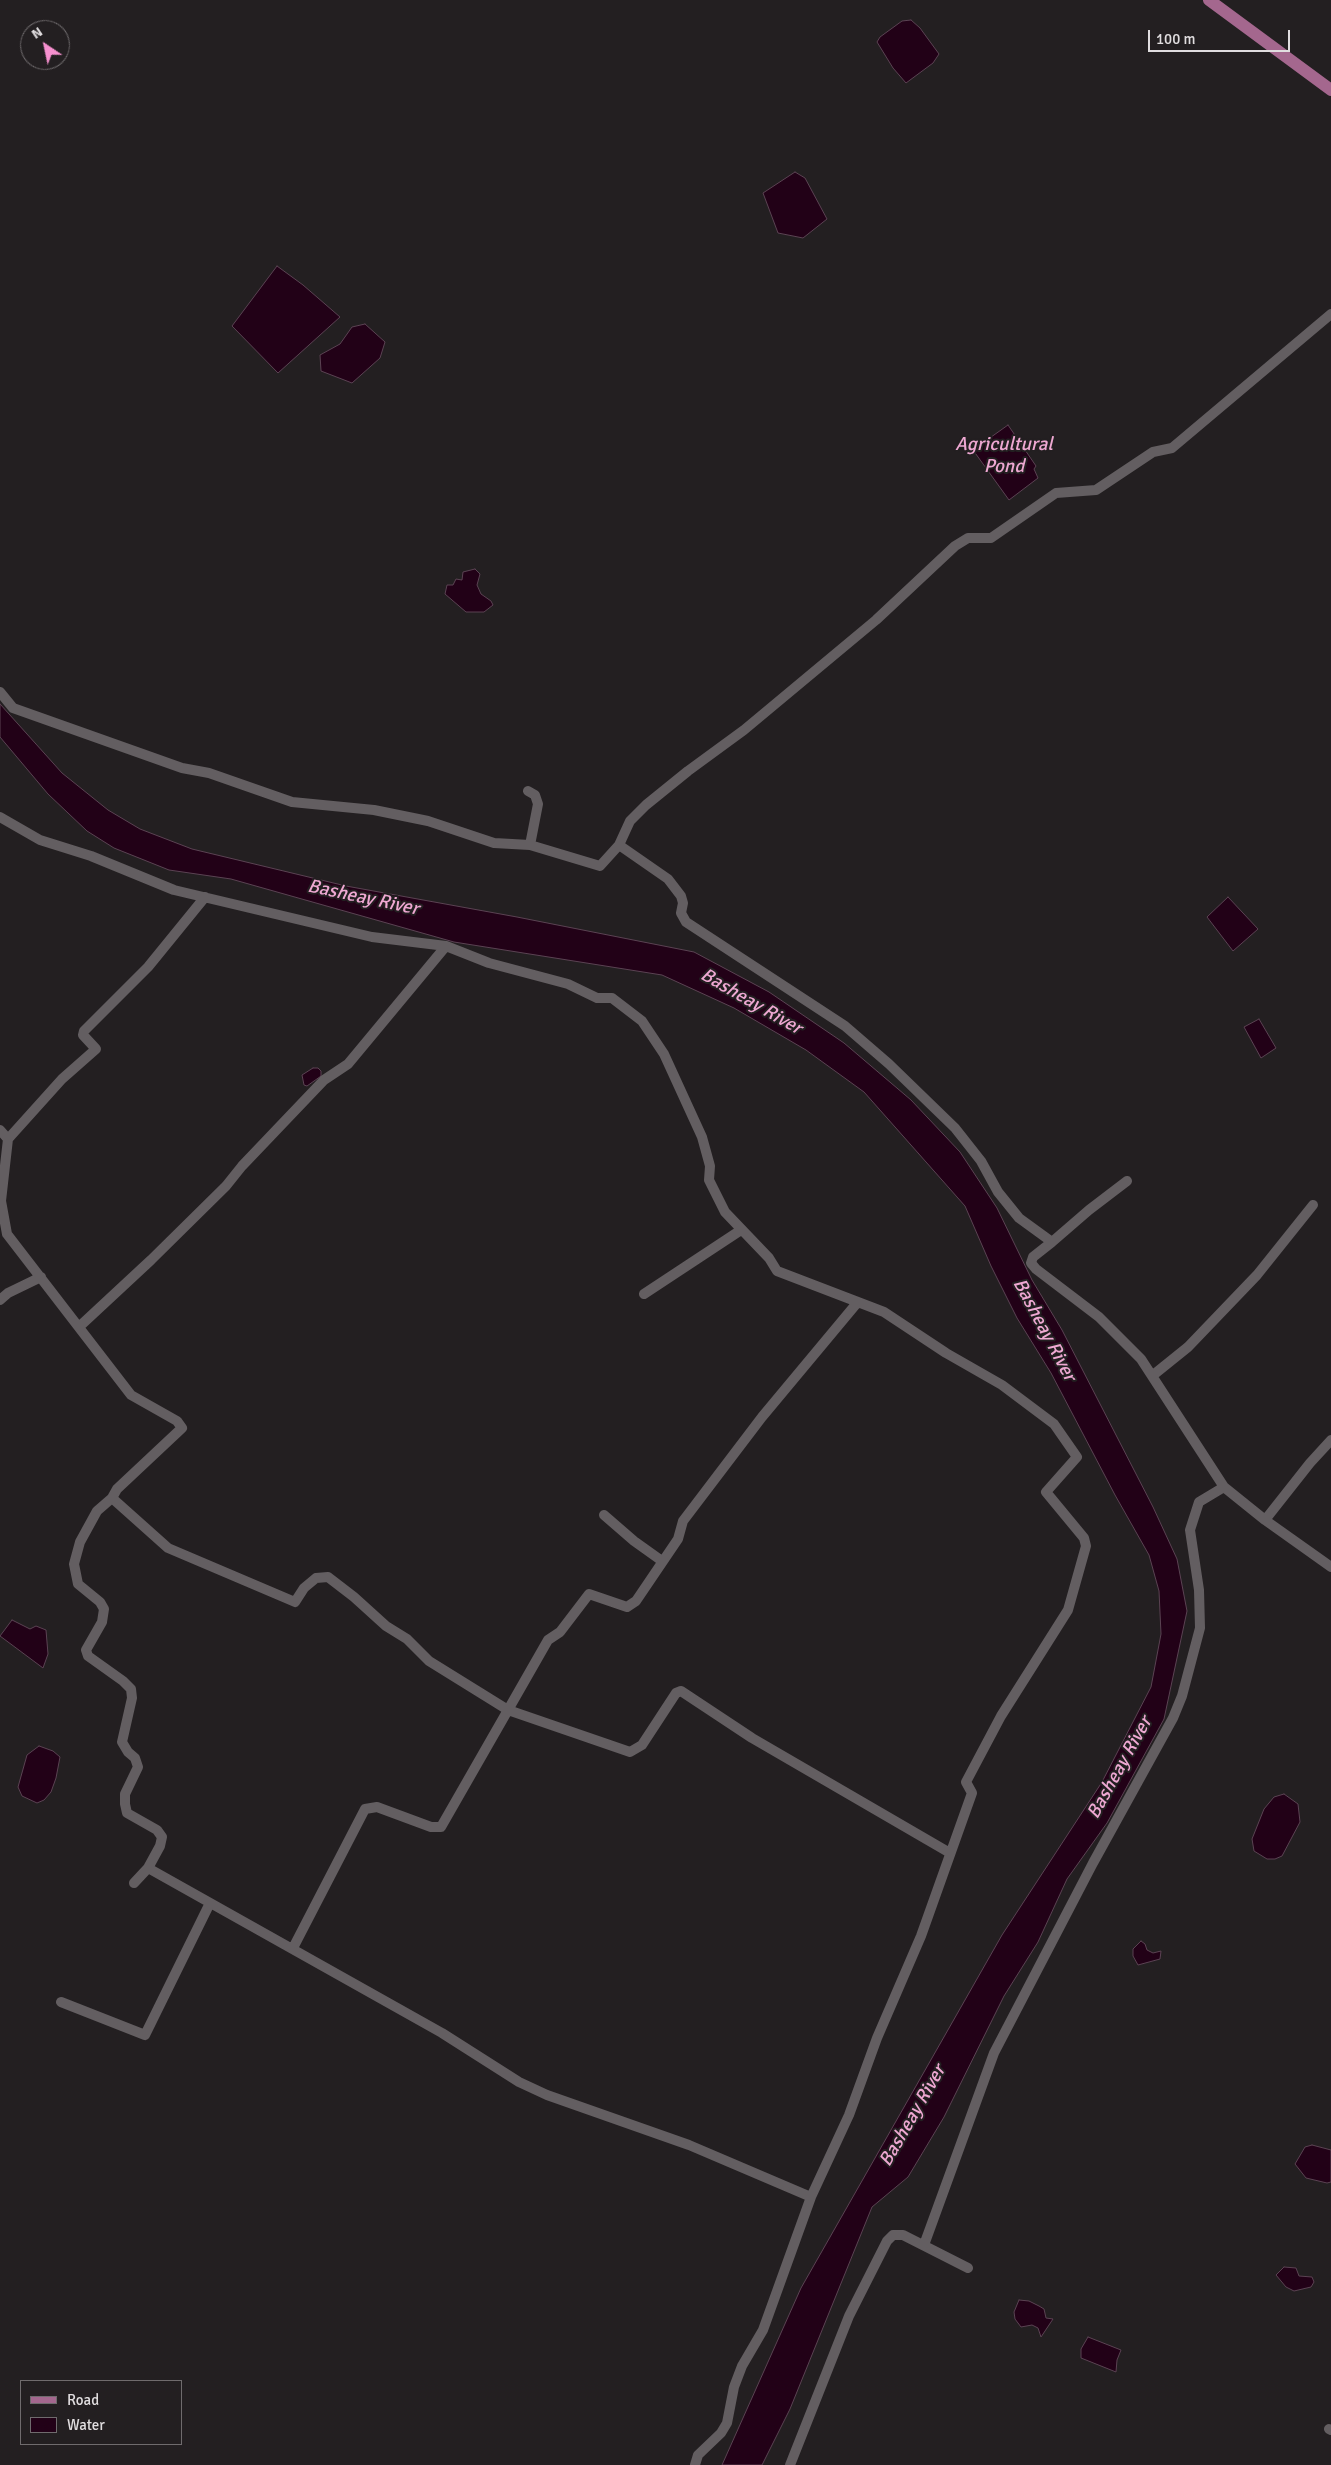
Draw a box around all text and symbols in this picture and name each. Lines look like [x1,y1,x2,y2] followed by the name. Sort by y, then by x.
[20,20,70,70] north arrow
[1151,20,1294,52] scale bar
[28,23,46,43] text: N
[1156,30,1196,48] text: 100 m
[955,434,1053,478] water label: Agricultural Pond
[305,875,421,921] water label: Basheay River
[696,964,806,1040] water label: Basheay River
[1007,1275,1081,1385] water label: Basheay River
[1083,1713,1157,1823] water label: Basheay River
[875,2061,951,2171] water label: Basheay River
[20,2380,182,2445] legend
[67,2391,99,2409] text: Road
[67,2416,105,2434] text: Water

